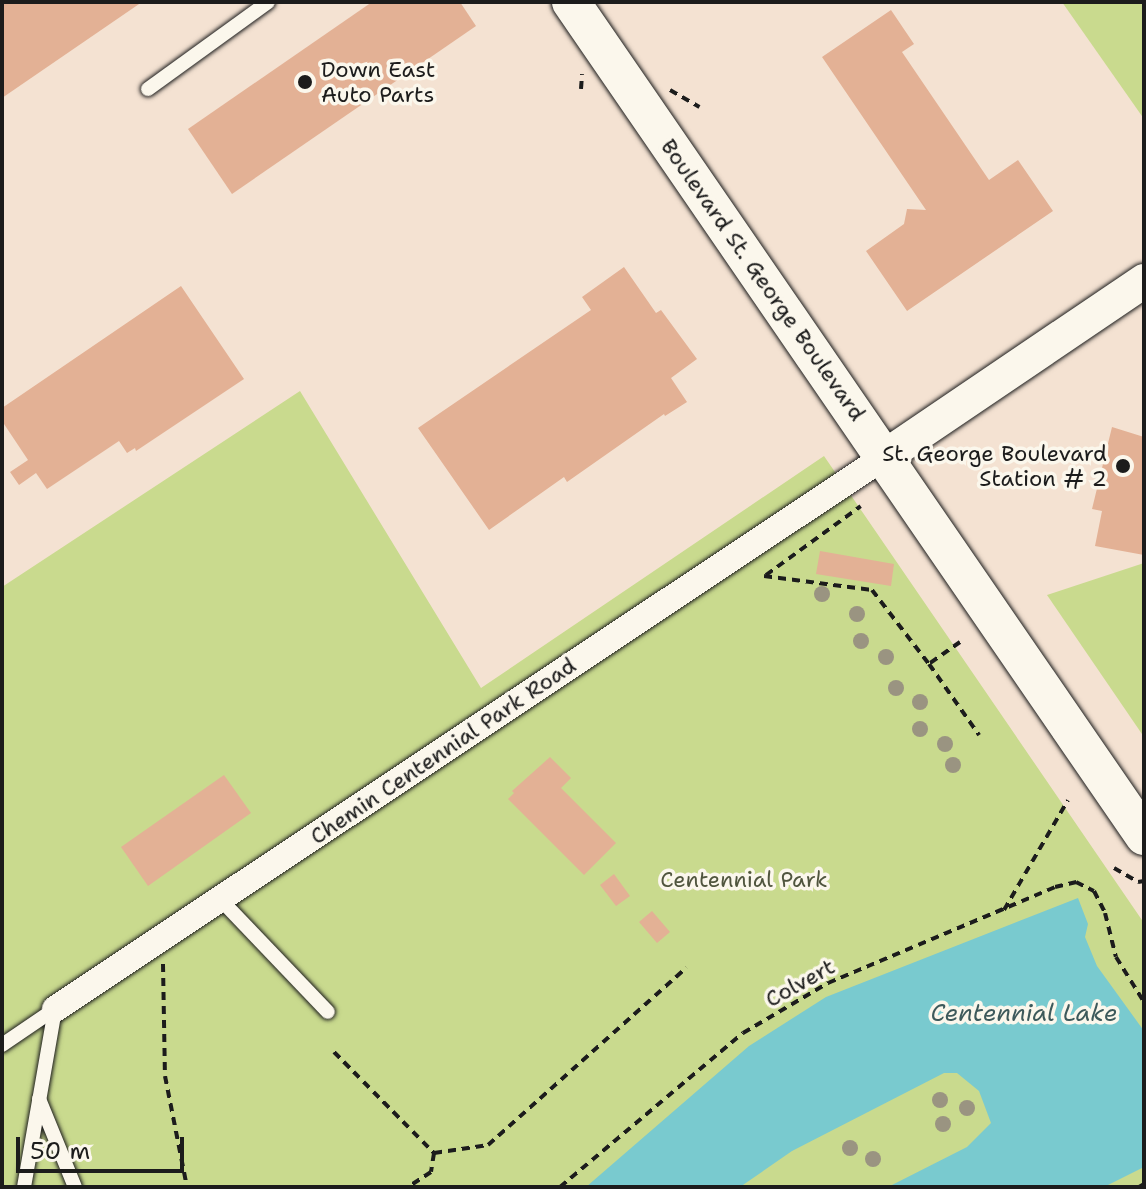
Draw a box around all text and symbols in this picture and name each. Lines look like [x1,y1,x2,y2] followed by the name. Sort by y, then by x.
[321,56,435,108] place label: Down East Auto Parts
[296,73,314,91] marker: Down East Auto Parts
[655,134,871,426] street label: Boulevard St. George Boulevard
[882,440,1107,492] place label: St. George Boulevard Station # 2
[1114,457,1132,475] marker: St. George Boulevard Station # 2
[305,652,581,850] street label: Chemin Centennial Park Road
[660,867,828,893] park label: Centennial Park
[761,953,839,1013] street label: Colvert
[931,1000,1117,1028] water label: Centennial Lake
[20,1121,188,1171] scale bar
[30,1135,90,1167] text: 50 m

